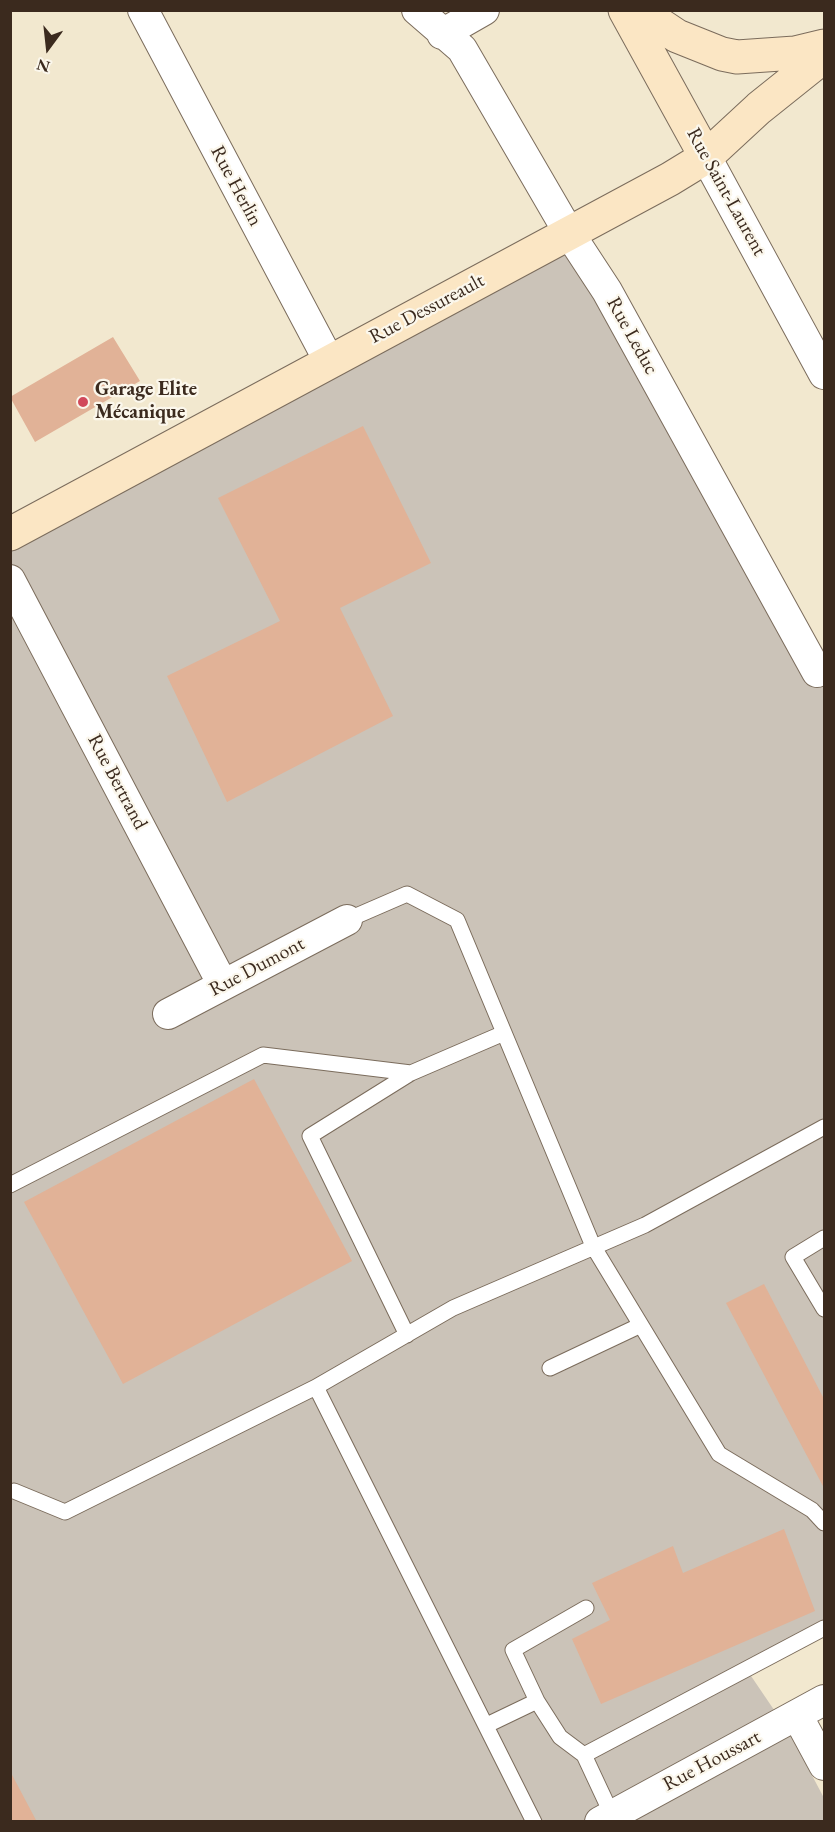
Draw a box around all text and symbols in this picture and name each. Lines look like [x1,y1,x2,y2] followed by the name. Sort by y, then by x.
[18,18,78,78] north arrow
[34,54,52,78] text: N
[681,124,771,260] street label: Rue Saint-Laurent
[205,142,267,230] street label: Rue Herlin
[365,269,489,349] street label: Rue Dessureault
[601,293,663,379] street label: Rue Leduc
[95,378,197,425] place label: Garage Elite Mécanique
[76,395,90,409] marker: Garage Elite Mécanique
[82,730,152,834] street label: Rue Bertrand
[205,932,309,1002] street label: Rue Dumont
[659,1725,765,1797] street label: Rue Houssart

